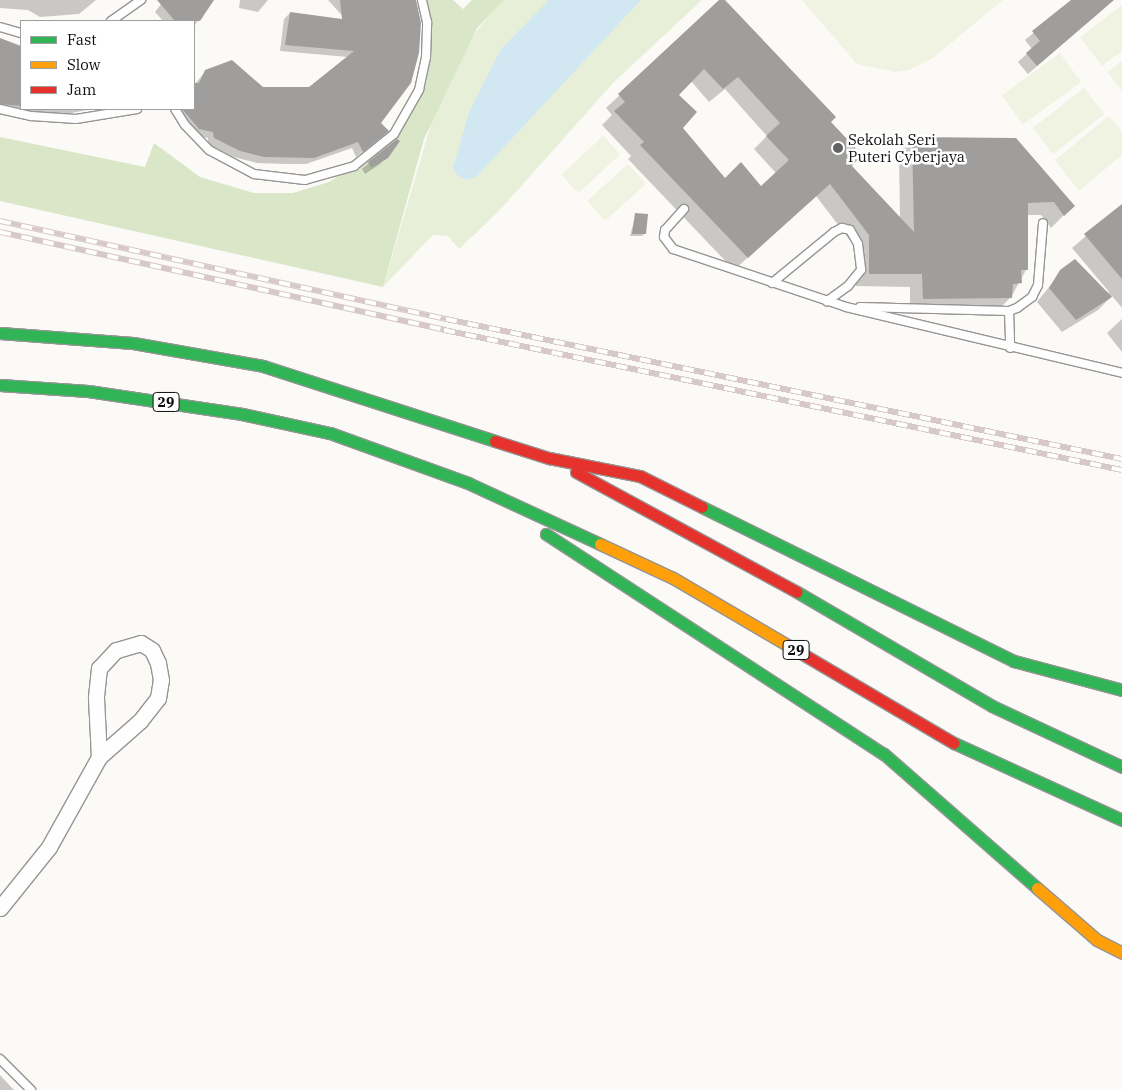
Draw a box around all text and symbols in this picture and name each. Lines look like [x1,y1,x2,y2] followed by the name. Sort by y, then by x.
[20,20,195,110] legend
[67,30,97,49] text: Fast
[67,55,100,74] text: Slow
[67,80,96,99] text: Jam
[848,130,965,165] place label: Sekolah Seri Puteri Cyberjaya
[832,142,844,154] marker: Sekolah Seri Puteri Cyberjaya
[152,391,180,414] road number: 29
[782,638,810,662] road number: 29

